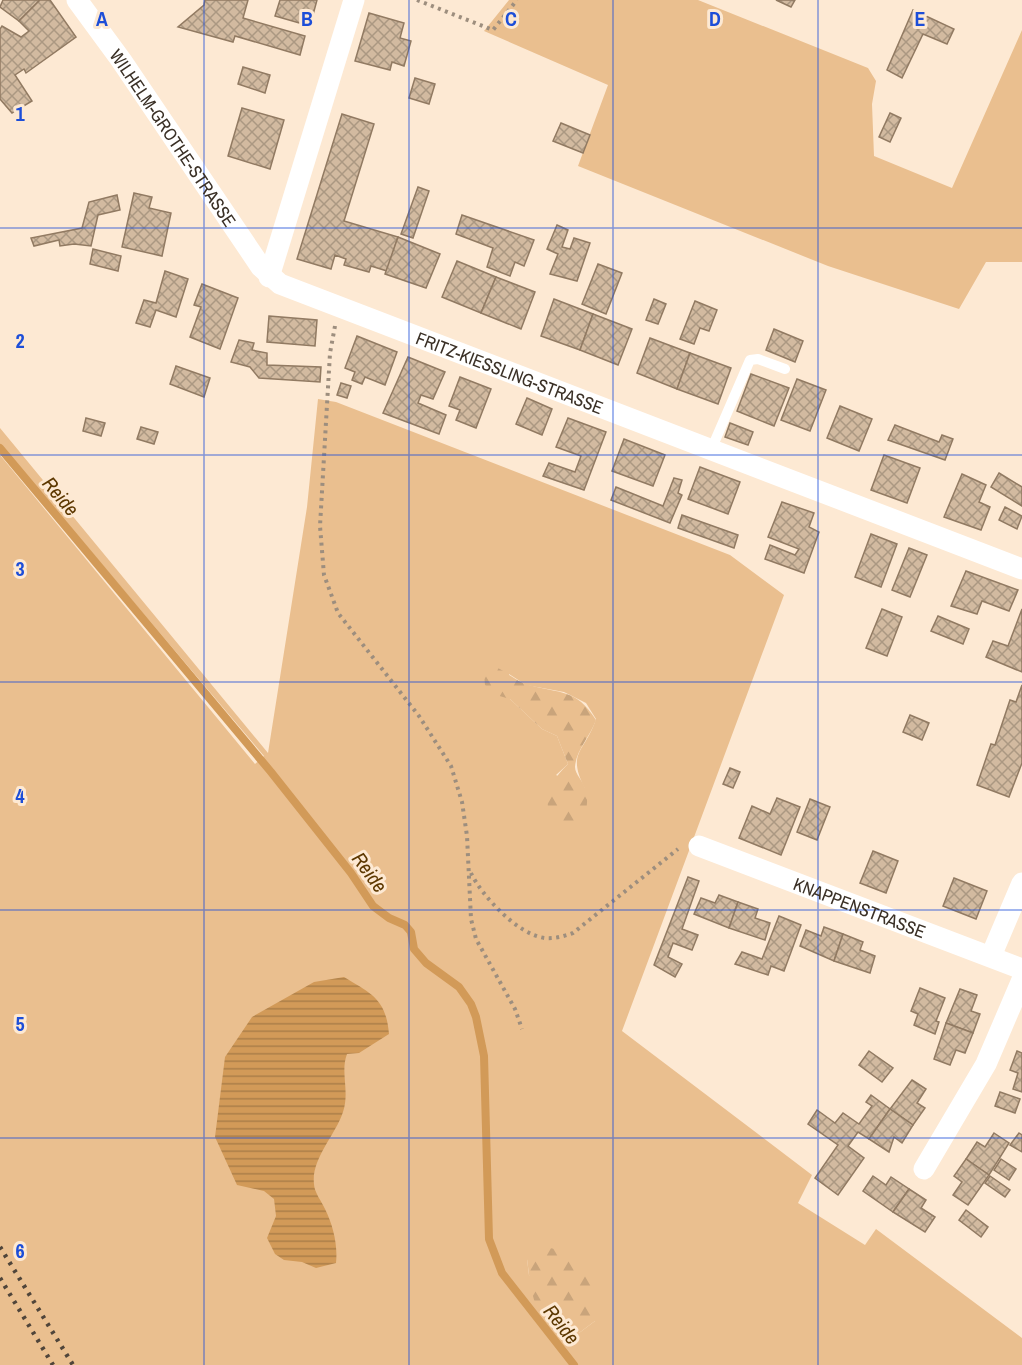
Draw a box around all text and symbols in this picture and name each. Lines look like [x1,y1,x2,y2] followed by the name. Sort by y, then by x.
[96,5,108,32] text: A
[301,5,313,32] text: B
[505,5,517,32] text: C
[709,5,721,32] text: D
[915,5,926,32] text: E
[104,44,242,231] street label: WILHELM-GROTHE-STRASSE
[15,100,25,127] text: 1
[413,325,607,420] street label: FRITZ-KIESSLING-STRASSE
[15,327,25,354] text: 2
[37,471,85,521] water label: Reide
[15,555,25,582] text: 3
[15,782,25,809] text: 4
[346,846,394,898] water label: Reide
[790,871,929,944] street label: KNAPPENSTRASSE
[15,1010,25,1037] text: 5
[15,1237,25,1264] text: 6
[538,1298,586,1350] water label: Reide

